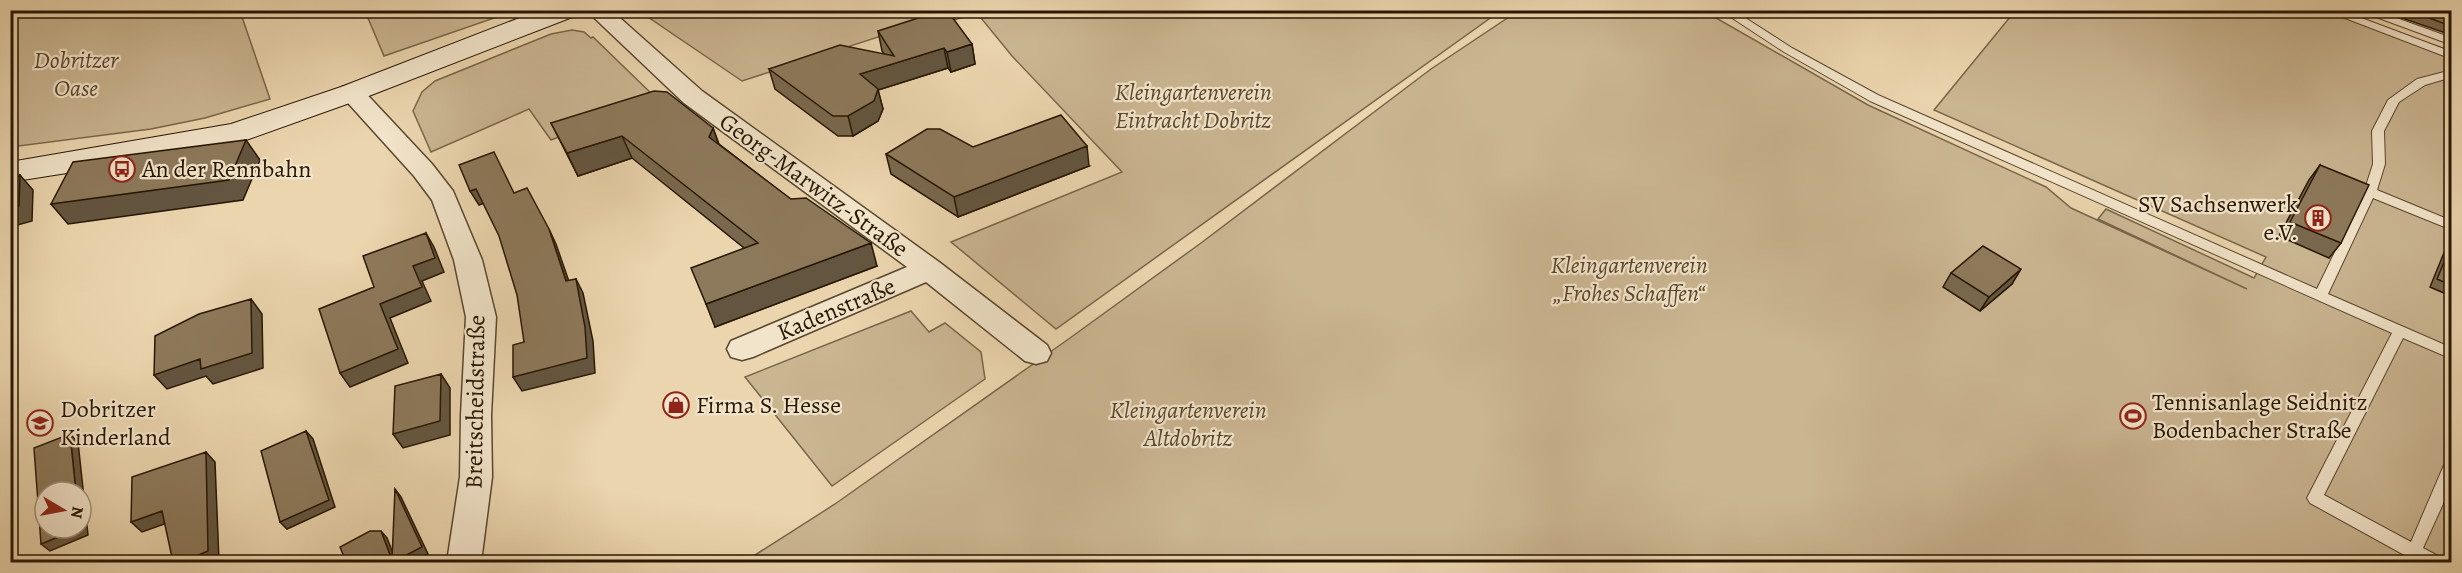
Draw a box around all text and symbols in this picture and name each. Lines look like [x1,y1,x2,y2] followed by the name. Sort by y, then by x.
[34,44,119,104] park label: Dobritzer Oase
[1114,76,1272,136] park label: Kleingartenverein Eintracht Dobritz
[713,106,915,264] street label: Georg-Marwitz-Straße
[141,153,311,185] place label: An der Rennbahn
[107,154,137,184] bus stop icon: An der Rennbahn
[2138,188,2298,248] place label: SV Sachsenwerk e.V.
[2303,203,2333,233] building icon: SV Sachsenwerk e.V.
[1550,249,1708,309] park label: Kleingartenverein „Frohes Schaffen“
[772,270,900,348] street label: Kadenstraße
[457,315,493,489] street label: Breitscheidstraße
[2152,386,2368,446] place label: Tennisanlage Seidnitz Bodenbacher Straße
[696,389,841,421] place label: Firma S. Hesse
[661,390,691,420] shop icon: Firma S. Hesse
[60,393,171,453] place label: Dobritzer Kinderland
[1109,394,1267,454] park label: Kleingartenverein Altdobritz
[2118,401,2148,431] sports icon: Tennisanlage Seidnitz Bodenbacher Straße
[25,408,55,438] school or university icon: Dobritzer Kinderland
[33,480,93,540] north arrow
[65,505,89,520] text: N

